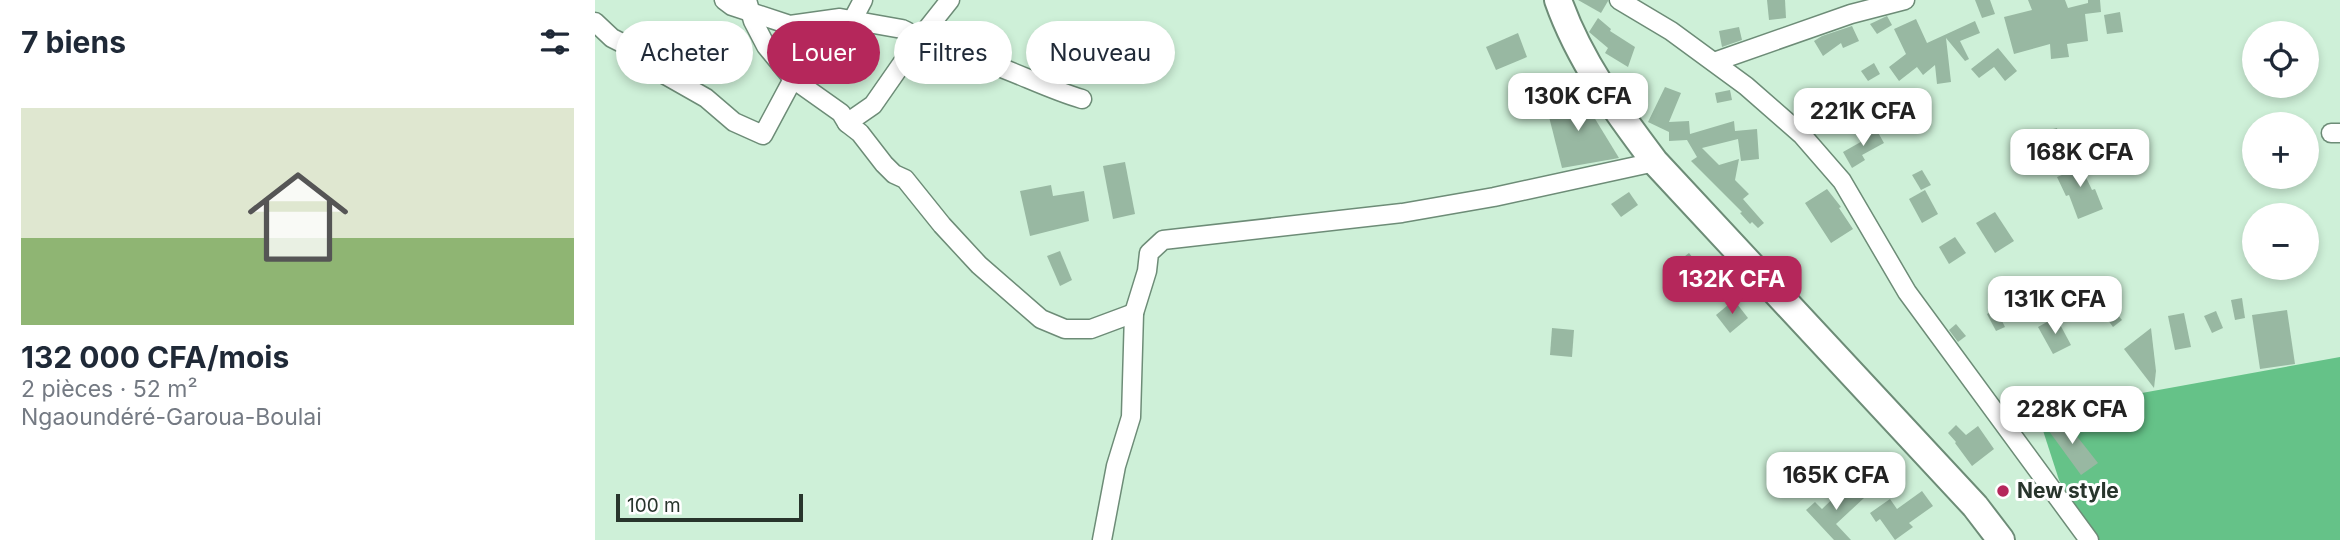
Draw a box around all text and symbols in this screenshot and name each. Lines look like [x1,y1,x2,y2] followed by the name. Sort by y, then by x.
[616,21,753,84] chip: Acheter
[767,21,880,84] chip: Louer
[894,21,1012,84] chip: Filtres
[1026,21,1175,84] chip: Nouveau
[2242,21,2319,280] map controls
[2242,21,2319,98] button: locate
[536,23,574,61] icon: filters
[21,24,126,60] text: 7 biens
[1506,74,1650,133] pin: 130K CFA
[1524,82,1632,110] text: 130K CFA
[1791,88,1935,148] pin: 221K CFA
[1810,97,1916,125] text: 221K CFA
[2242,112,2319,189] button: +
[2008,130,2152,189] pin: 168K CFA
[2026,138,2134,166] text: 168K CFA
[235,154,361,280] icon: home
[2242,203,2319,280] button: −
[1660,256,1804,316] pin: 132K CFA
[1679,265,1785,293] text: 132K CFA
[1983,276,2127,336] pin: 131K CFA
[2004,285,2106,313] text: 131K CFA
[21,339,289,375] text: 132 000 CFA/mois
[21,375,198,403] text: 2 pièces · 52 m²
[2000,386,2144,446] pin: 228K CFA
[2016,395,2128,423] text: 228K CFA
[21,403,322,431] text: Ngaoundéré-Garoua-Boulai
[1764,452,1908,512] pin: 165K CFA
[1782,461,1890,489] text: 165K CFA
[2017,478,2119,503] place label: New style
[1995,483,2011,499] marker: New style
[616,491,803,523] scale bar
[627,494,681,517] text: 100 m

